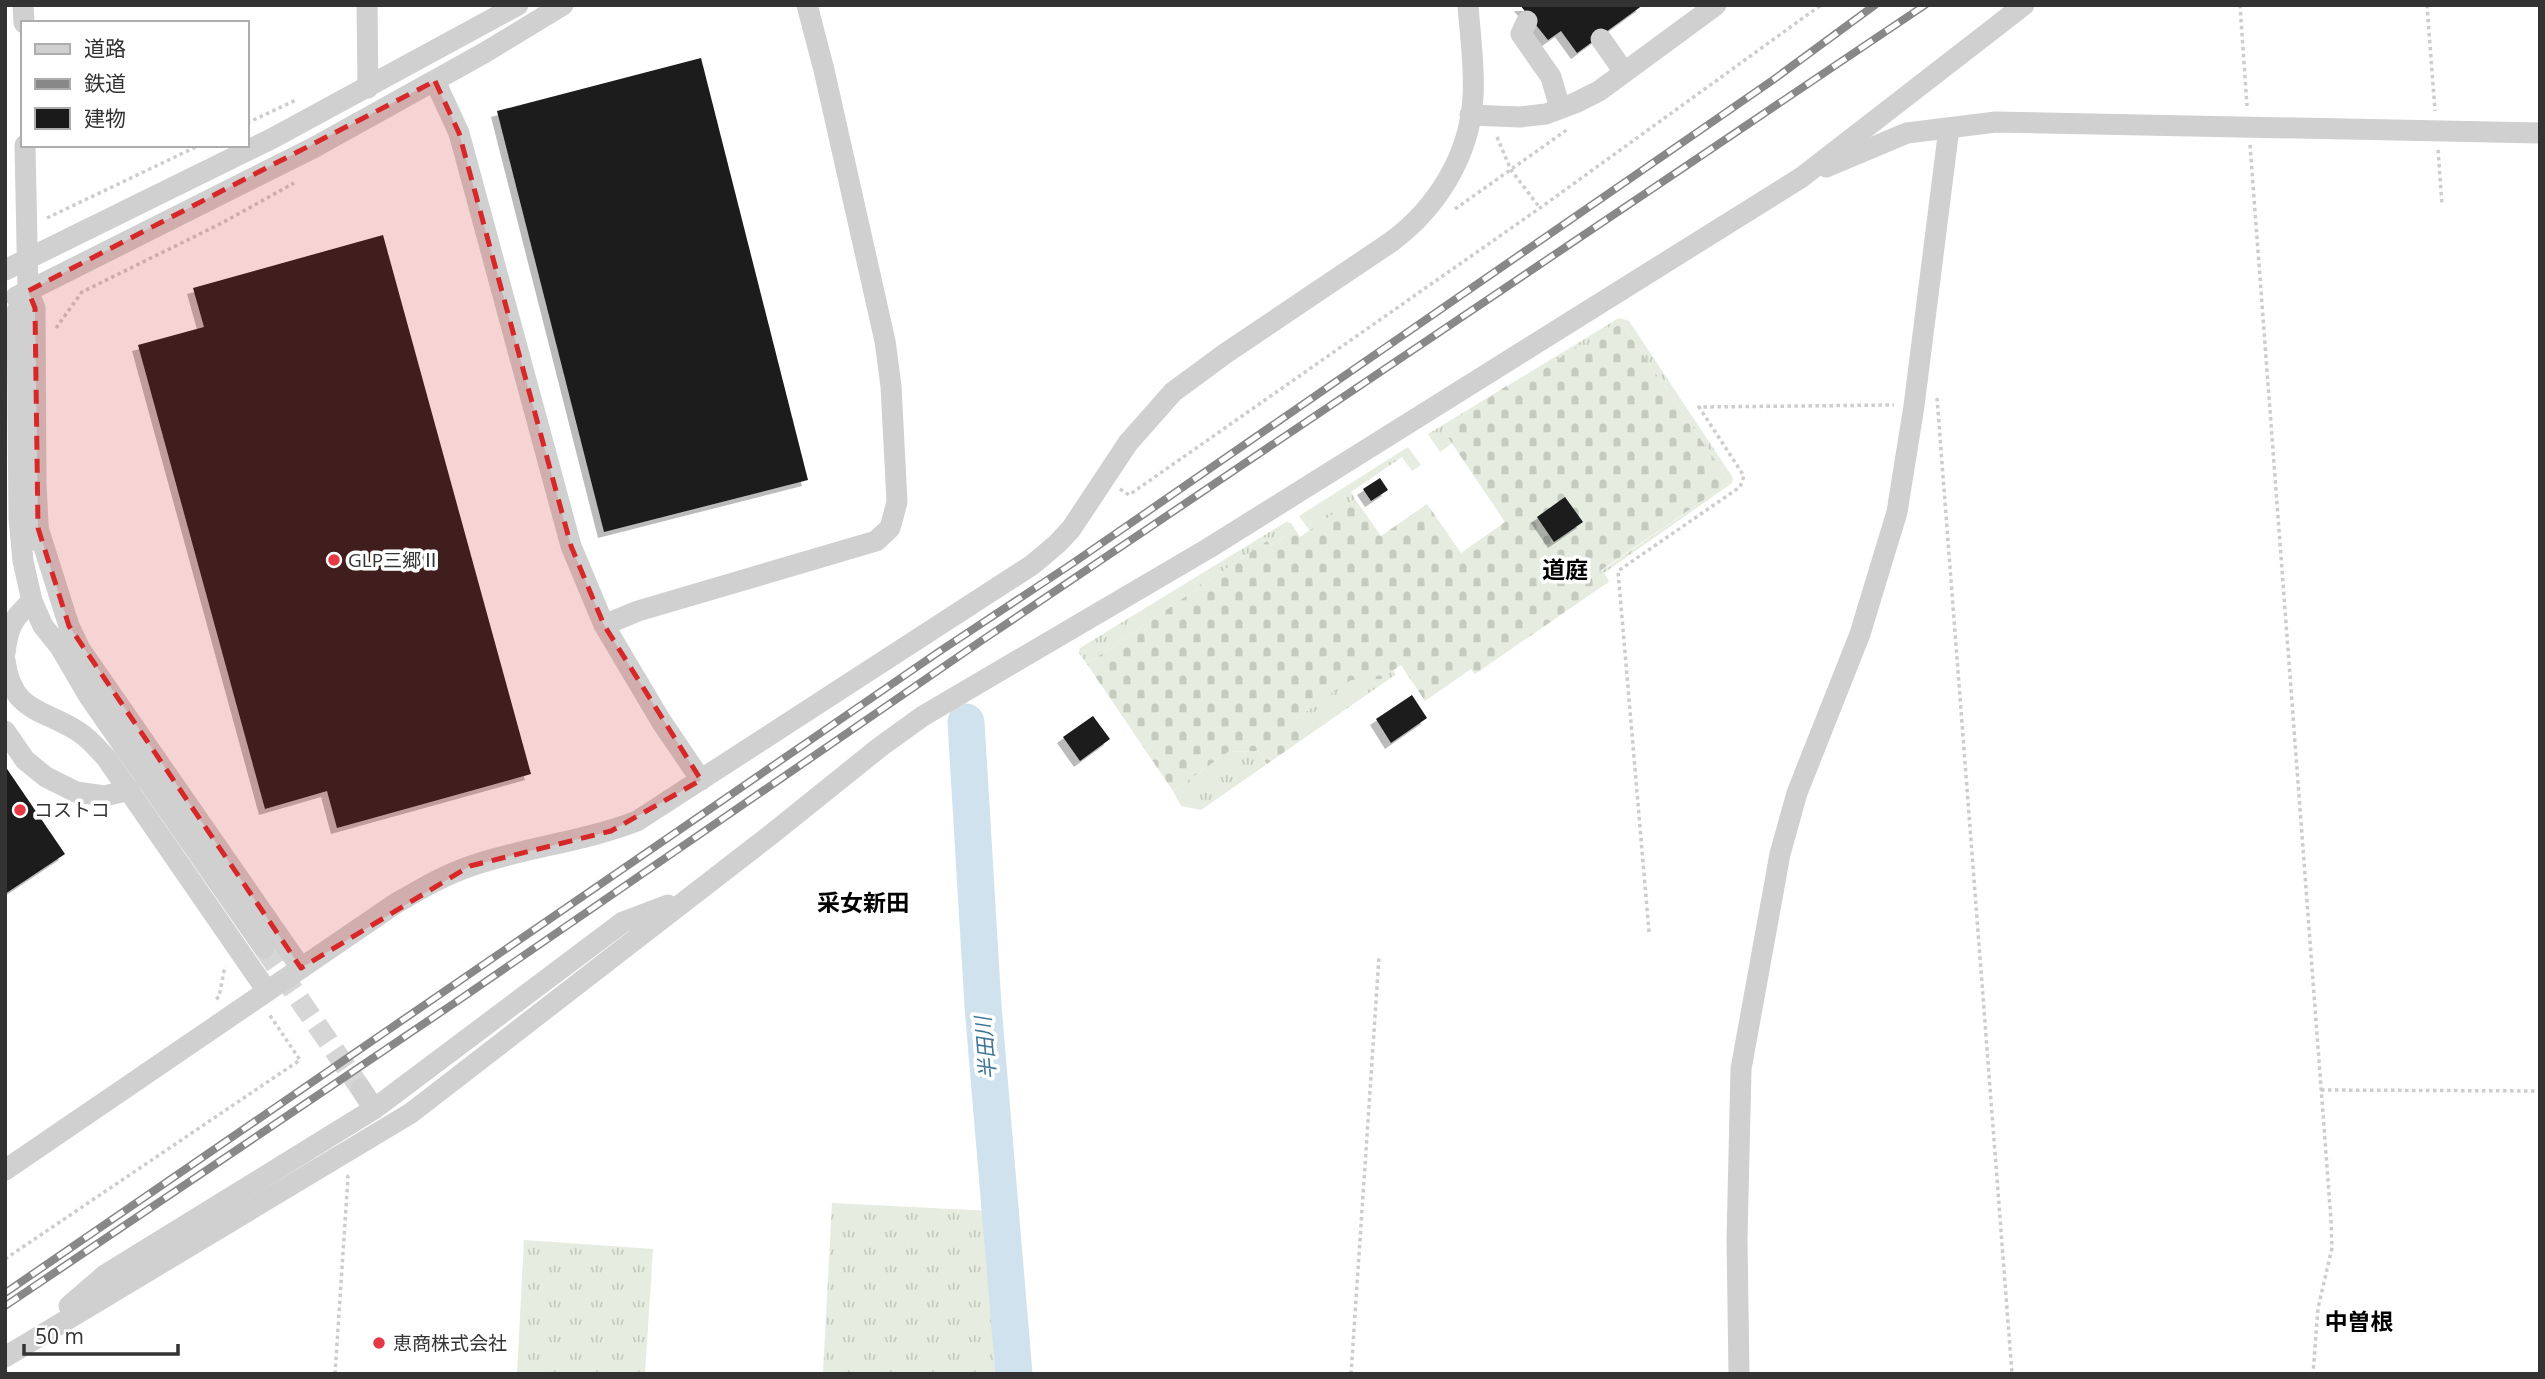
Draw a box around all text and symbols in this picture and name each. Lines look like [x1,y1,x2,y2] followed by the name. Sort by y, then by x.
[21,21,248,147] legend
[84,34,126,62] text: 道路
[84,69,126,97] text: 鉄道
[84,104,126,132] text: 建物
[348,547,440,573] place label: GLP三郷Ⅱ
[326,552,342,568] marker: GLP三郷Ⅱ
[1542,553,1588,585] district label: 道庭
[34,797,110,823] place label: コストコ
[12,802,28,818] marker: コストコ
[817,886,909,918] district label: 采女新田
[968,1013,1002,1081] water label: 半田川
[2325,1305,2394,1337] district label: 中曽根
[24,1312,178,1356] scale bar
[35,1322,84,1350] text: 50 m
[393,1330,507,1356] place label: 恵商株式会社
[371,1335,387,1351] marker: 恵商株式会社

